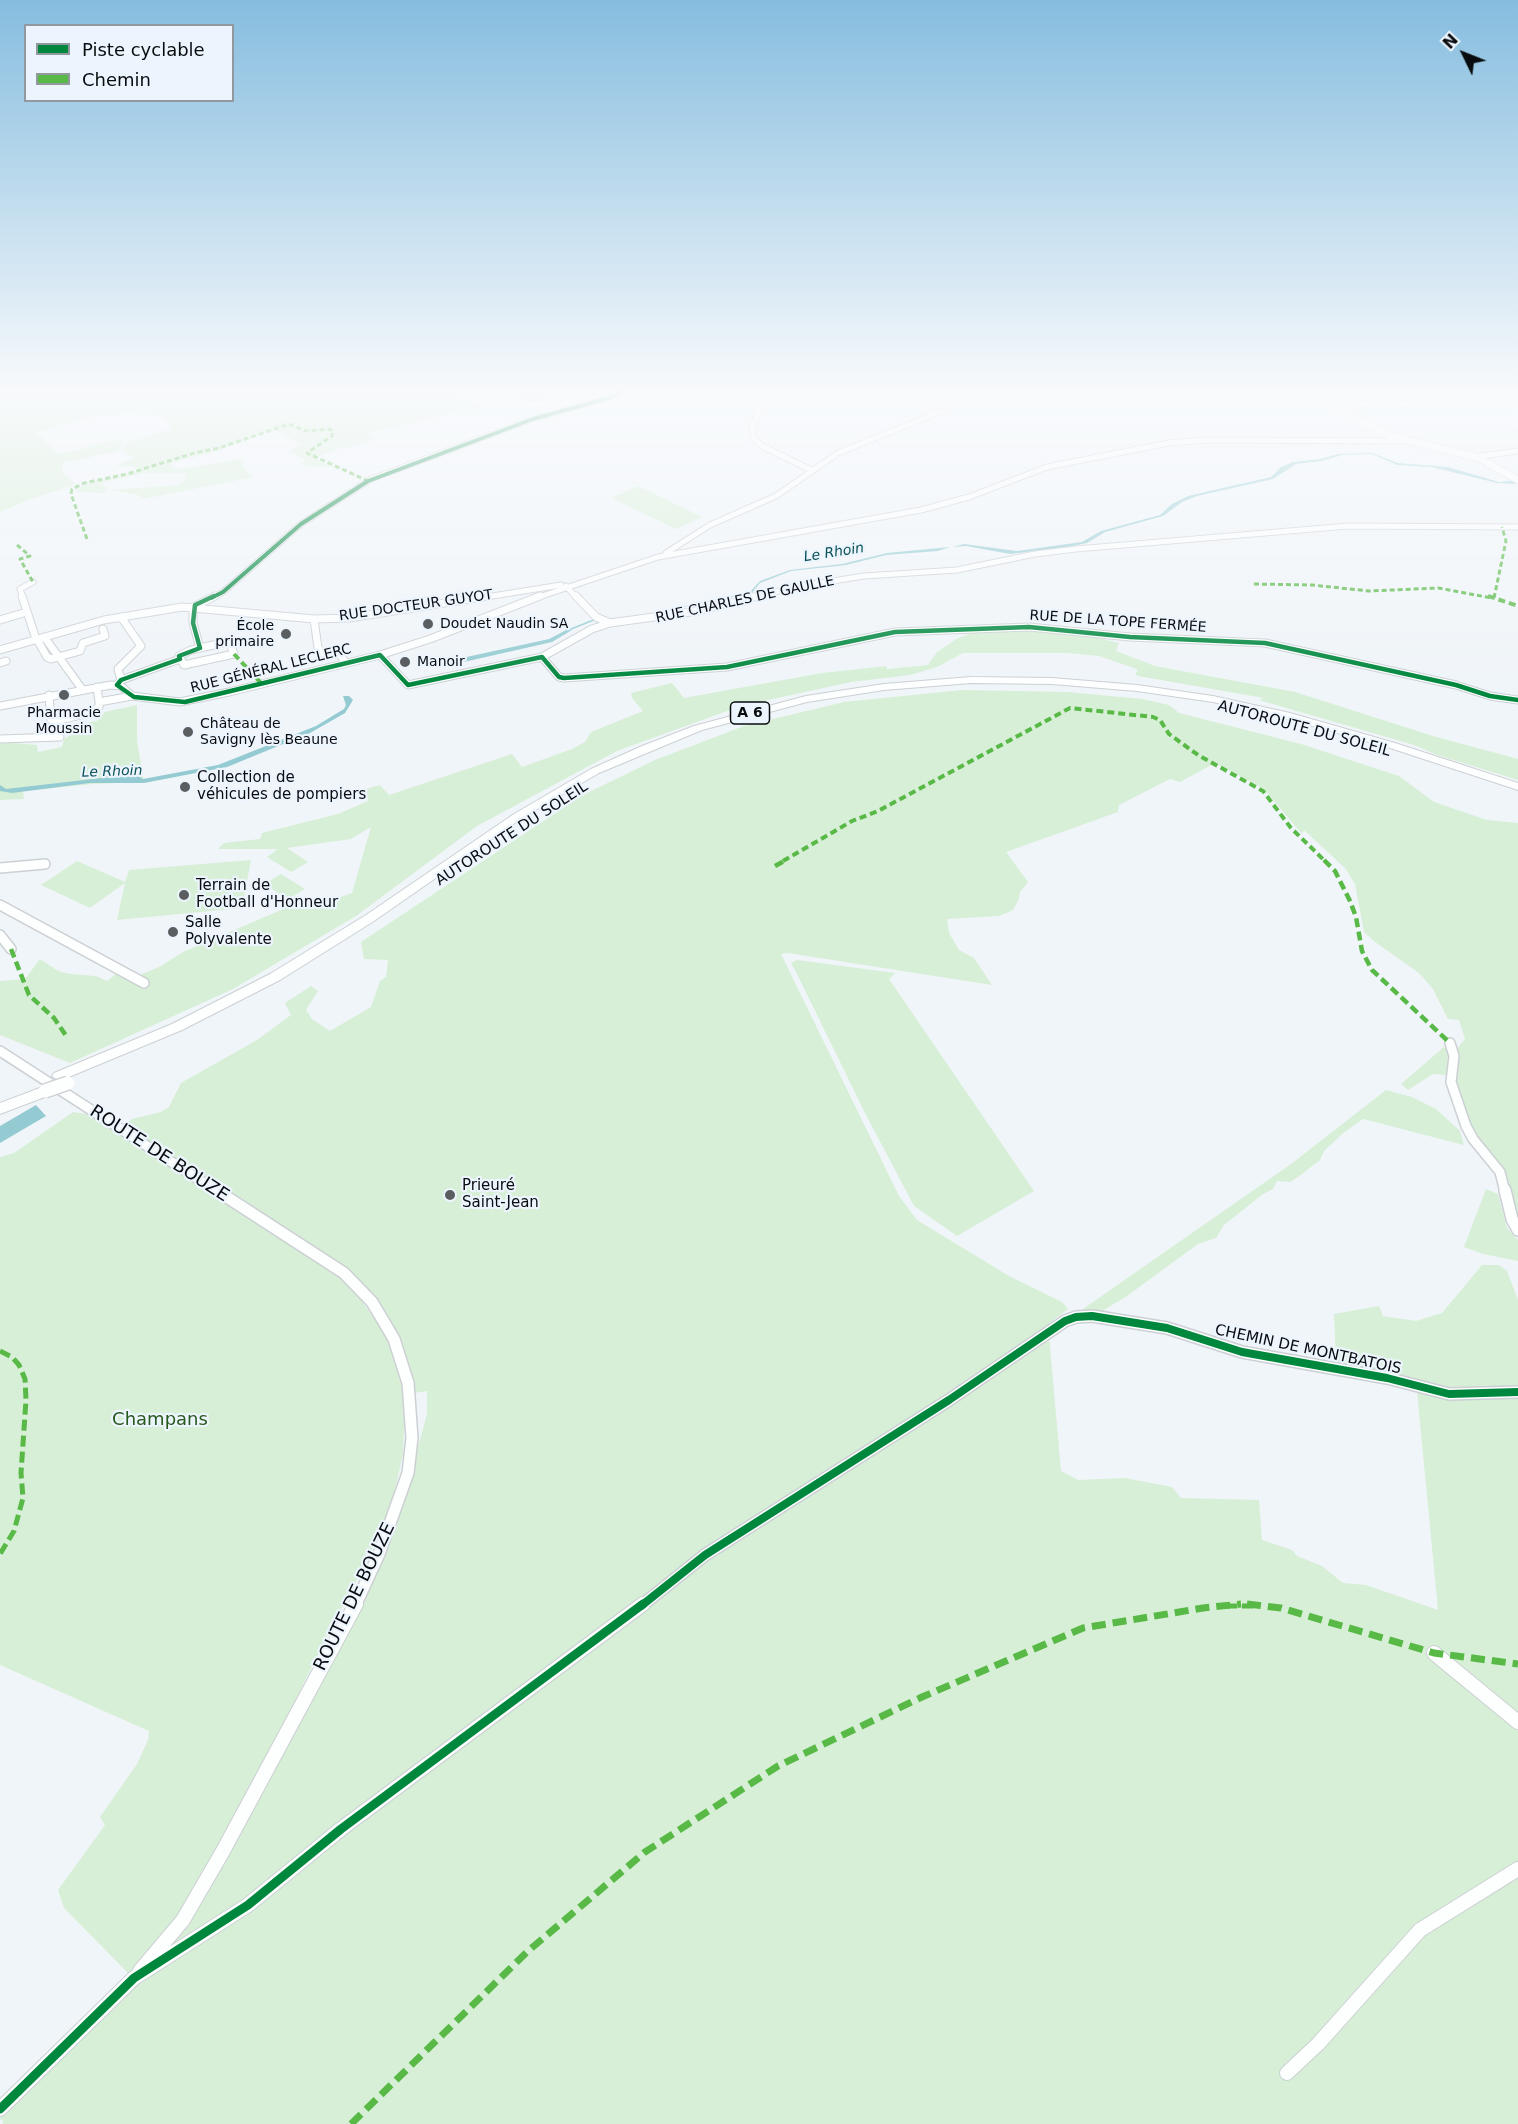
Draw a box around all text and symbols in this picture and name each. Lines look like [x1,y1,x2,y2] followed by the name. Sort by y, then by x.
[24,24,234,102] legend
[1434,24,1494,84] north arrow
[1439,30,1462,53] text: N
[82,39,205,60] text: Piste cyclable
[82,69,151,90] text: Chemin
[803,540,865,566] water label: Le Rhoin
[654,573,836,627] street label: RUE CHARLES DE GAULLE
[338,587,494,625] street label: RUE DOCTEUR GUYOT
[1029,607,1207,637] street label: RUE DE LA TOPE FERMÉE
[440,616,568,632] place label: Doudet Naudin SA
[421,617,435,631] marker: Doudet Naudin SA
[215,618,274,650] place label: École primaire
[279,627,293,641] marker: École primaire
[189,641,353,697] street label: RUE GÉNÉRAL LECLERC
[417,654,465,670] place label: Manoir
[398,655,412,669] marker: Manoir
[57,688,71,702] marker: Pharmacie Moussin
[1216,697,1392,761] street label: AUTOROUTE DU SOLEIL
[730,702,770,724] road number: A 6
[27,705,101,738] place label: Pharmacie Moussin
[200,716,338,748] place label: Château de Savigny lès Beaune
[181,725,195,739] marker: Château de Savigny lès Beaune
[81,763,143,781] water label: Le Rhoin
[197,769,366,804] place label: Collection de véhicules de pompiers
[432,778,592,890] street label: AUTOROUTE DU SOLEIL
[178,780,192,794] marker: Collection de véhicules de pompiers
[196,877,338,912] place label: Terrain de Football d'Honneur
[177,888,191,902] marker: Terrain de Football d'Honneur
[185,914,272,949] place label: Salle Polyvalente
[166,925,180,939] marker: Salle Polyvalente
[85,1101,233,1207] street label: ROUTE DE BOUZE
[462,1177,539,1212] place label: Prieuré Saint-Jean
[443,1188,457,1202] marker: Prieuré Saint-Jean
[1213,1321,1403,1379] street label: CHEMIN DE MONTBATOIS
[112,1409,208,1431] park label: Champans
[310,1520,400,1674] street label: ROUTE DE BOUZE

